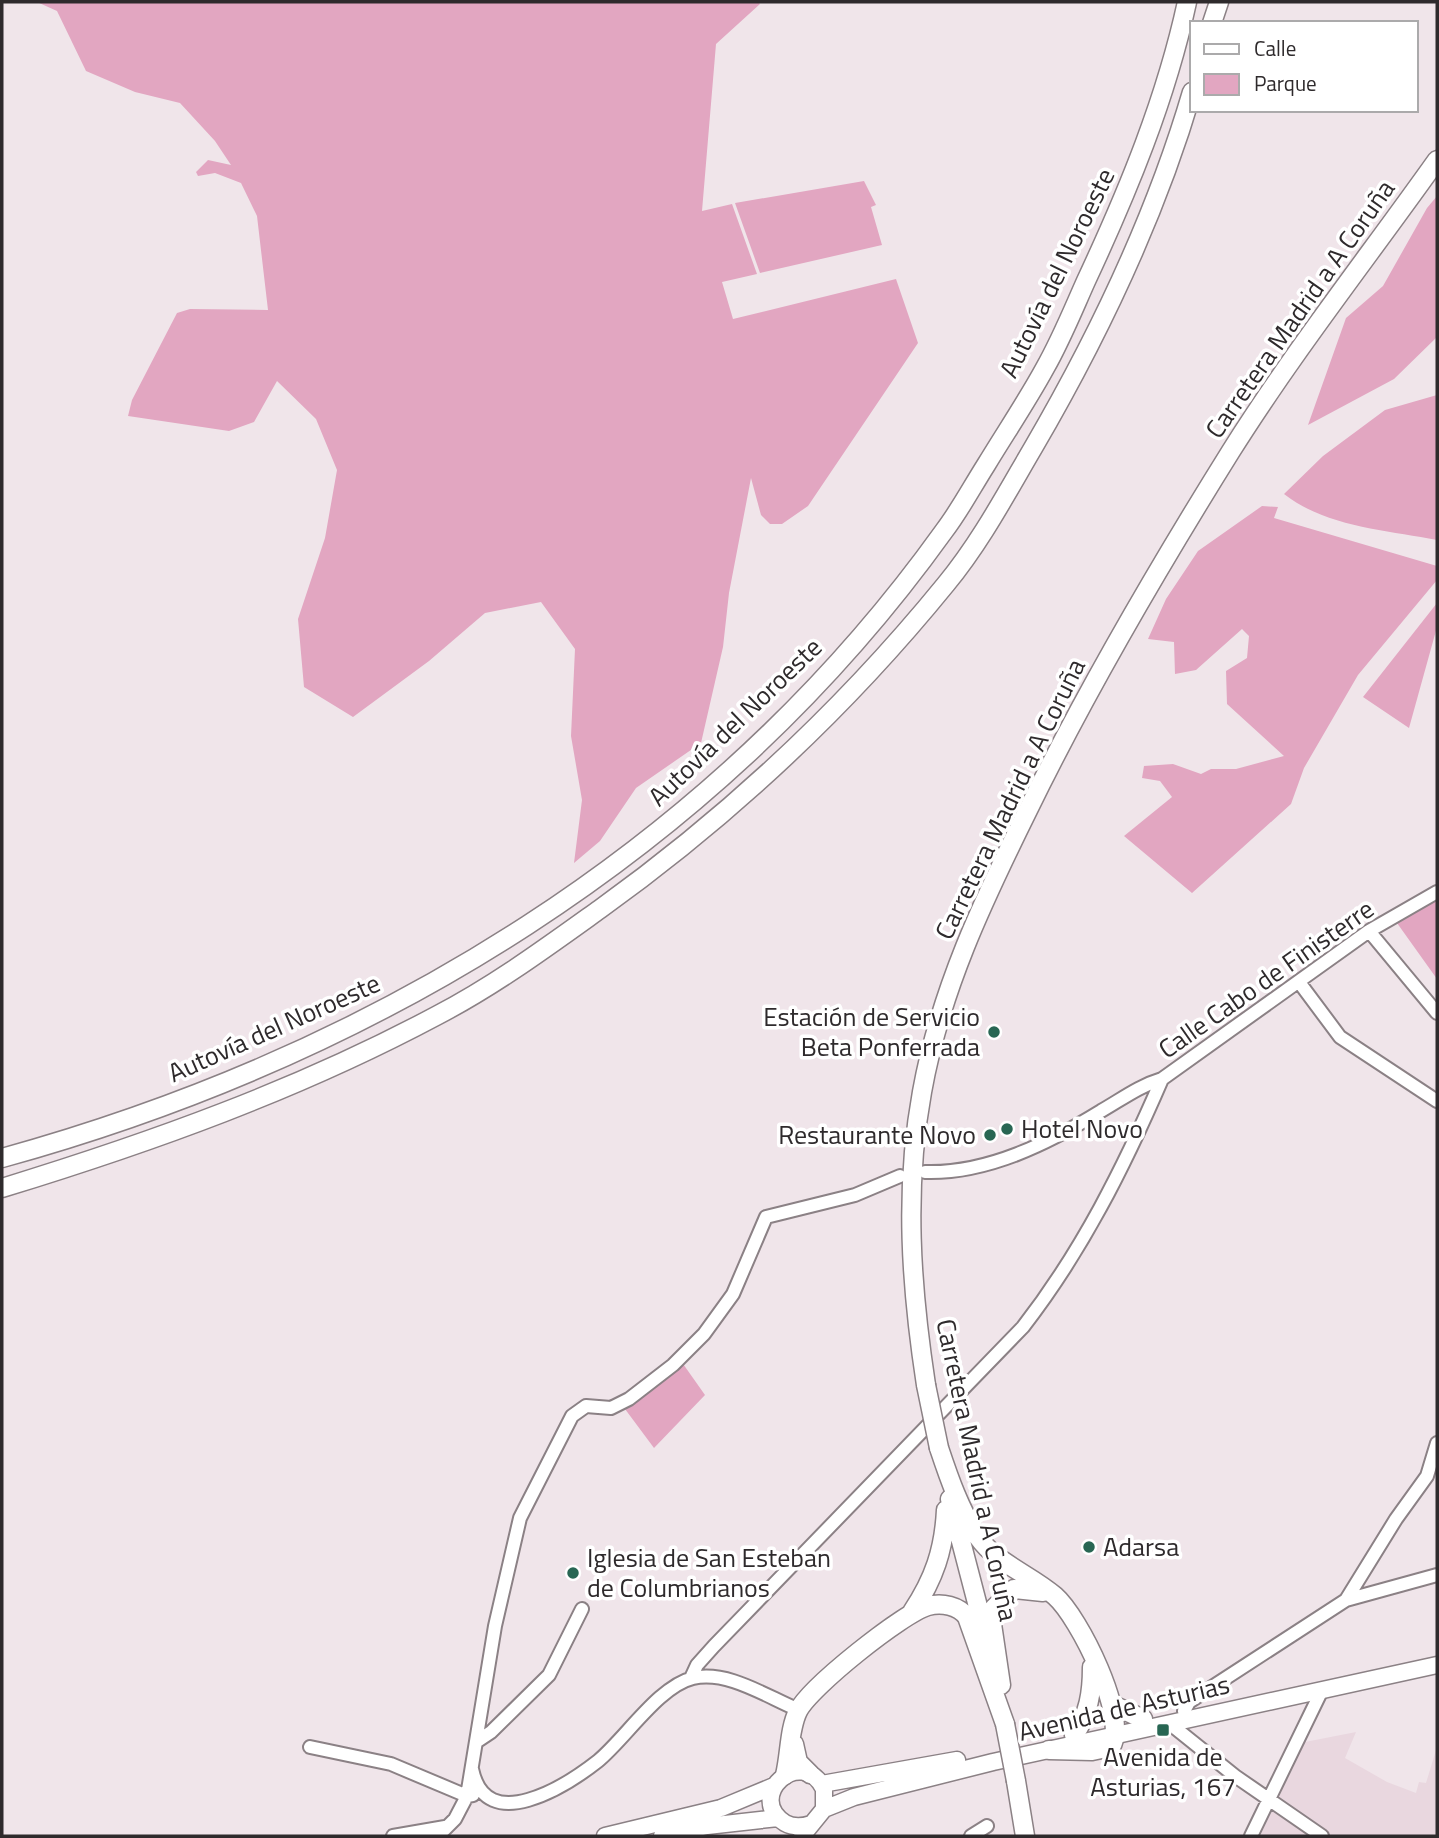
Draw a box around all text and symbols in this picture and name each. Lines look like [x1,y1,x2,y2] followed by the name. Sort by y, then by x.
[1190,21,1418,112] legend
[1254,32,1296,64] text: Calle
[1254,67,1317,99] text: Parque
[989,162,1124,384] street label: Autovía del Noroeste
[1195,171,1404,446] street label: Carretera Madrid a A Coruña
[639,628,830,815] street label: Autovía del Noroeste
[924,652,1095,946] street label: Carretera Madrid a A Coruña
[1150,889,1381,1068] street label: Calle Cabo de Finisterre
[161,963,386,1092] street label: Autovía del Noroeste
[763,997,980,1066] place label: Estación de Servicio Beta Ponferrada
[986,1024,1002,1040] marker: Estación de Servicio Beta Ponferrada
[1021,1109,1143,1148] place label: Hotel Novo
[778,1115,976,1154] place label: Restaurante Novo
[999,1121,1015,1137] marker: Hotel Novo
[982,1127,998,1143] marker: Restaurante Novo
[926,1315,1029,1625] street label: Carretera Madrid a A Coruña
[1103,1527,1179,1566] place label: Adarsa
[587,1538,831,1607] place label: Iglesia de San Esteban de Columbrianos
[1081,1539,1097,1555] marker: Adarsa
[565,1565,581,1581] marker: Iglesia de San Esteban de Columbrianos
[1015,1664,1233,1751] street label: Avenida de Asturias
[1155,1722,1171,1738] marker: Avenida de Asturias, 167
[1090,1737,1236,1806] place label: Avenida de Asturias, 167

